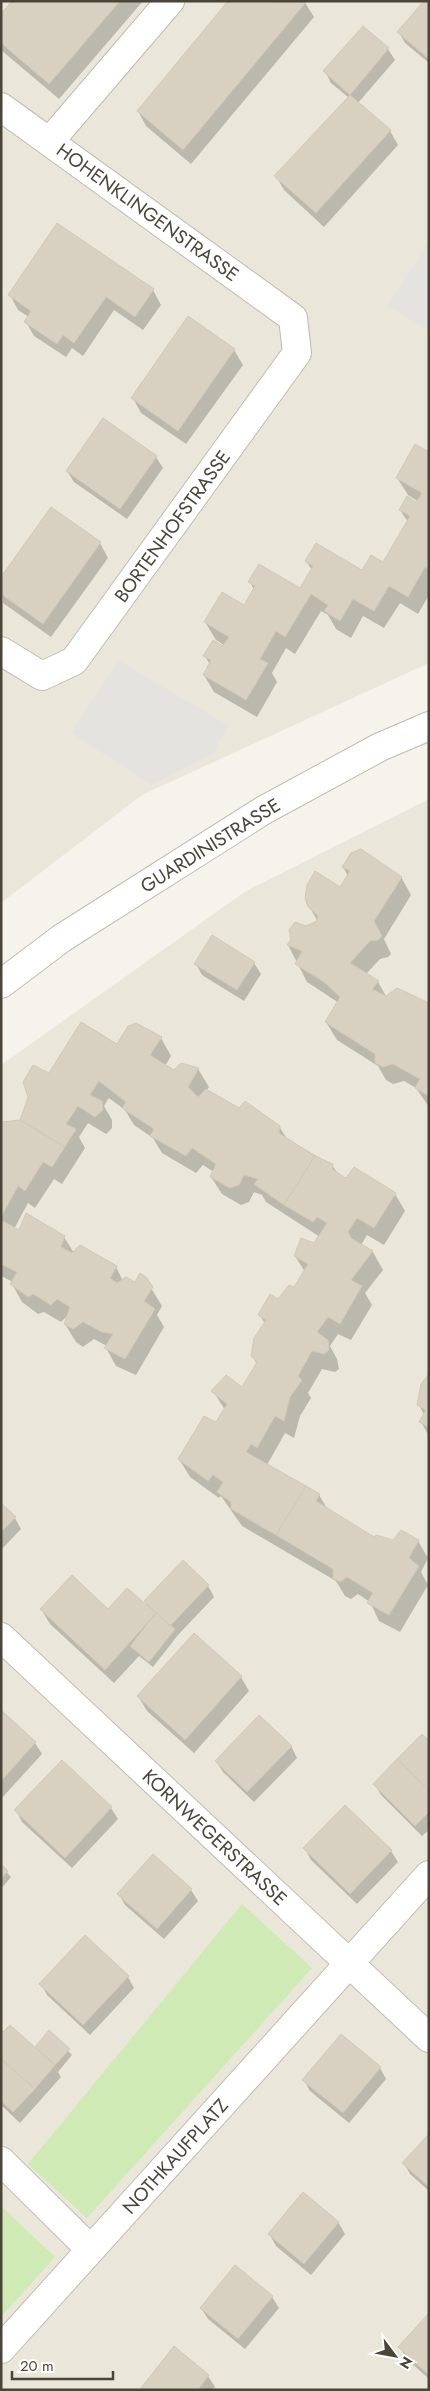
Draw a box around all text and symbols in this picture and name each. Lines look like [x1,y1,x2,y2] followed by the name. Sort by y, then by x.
[51,137,244,288] street label: HOHENKLINGENSTRASSE
[108,445,237,608] street label: BORTENHOFSTRASSE
[135,791,285,899] street label: GUARDINISTRASSE
[136,1763,293,1912] street label: KORNWEGERSTRASSE
[116,2093,235,2220] street label: NOTHKAUFPLATZ
[370,2331,420,2381] north arrow
[12,2348,114,2380] scale bar
[395,2353,417,2373] text: N
[20,2355,54,2377] text: 20 m

